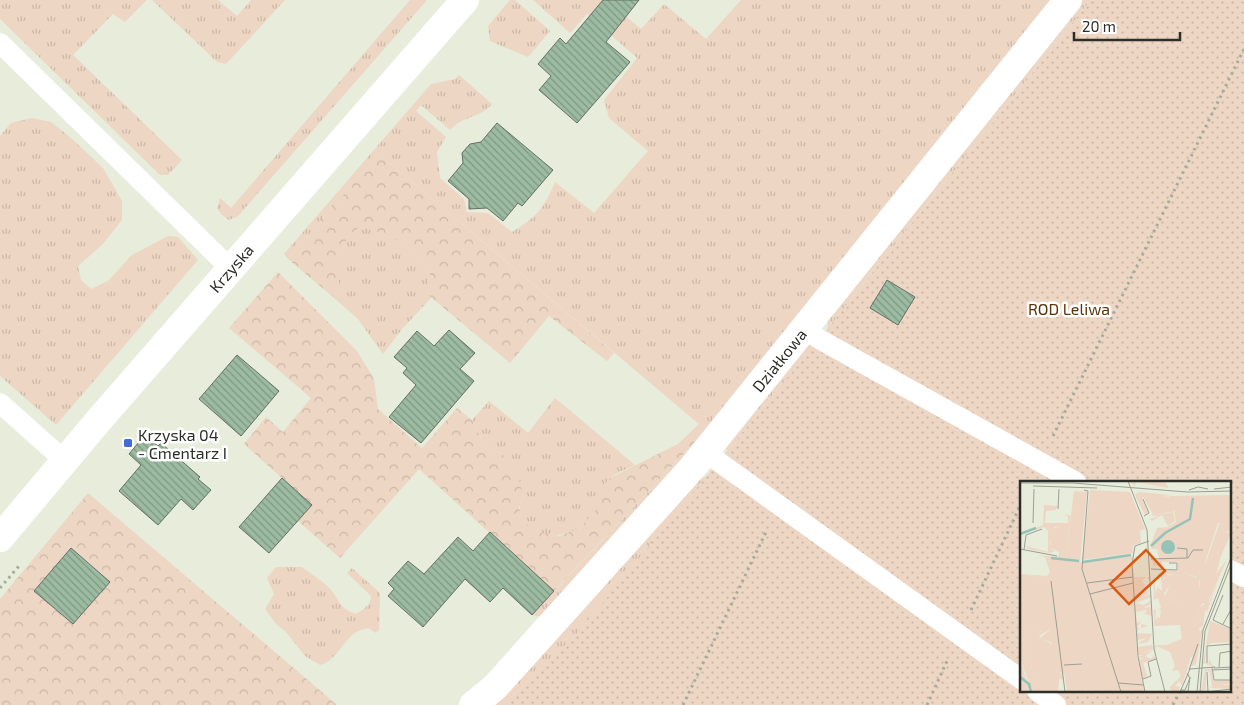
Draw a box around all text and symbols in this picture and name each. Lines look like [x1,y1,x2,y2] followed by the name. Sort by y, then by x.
[1074,10,1180,42] scale bar
[1082,17,1116,35] text: 20 m
[205,240,257,296] street label: Krzyska
[1028,299,1110,318] park label: ROD Leliwa
[748,325,810,395] street label: Działkowa
[138,425,227,462] place label: Krzyska 04 - Cmentarz I
[122,437,134,449] marker: Krzyska 04 - Cmentarz I
[1020,481,1232,692] inset map

